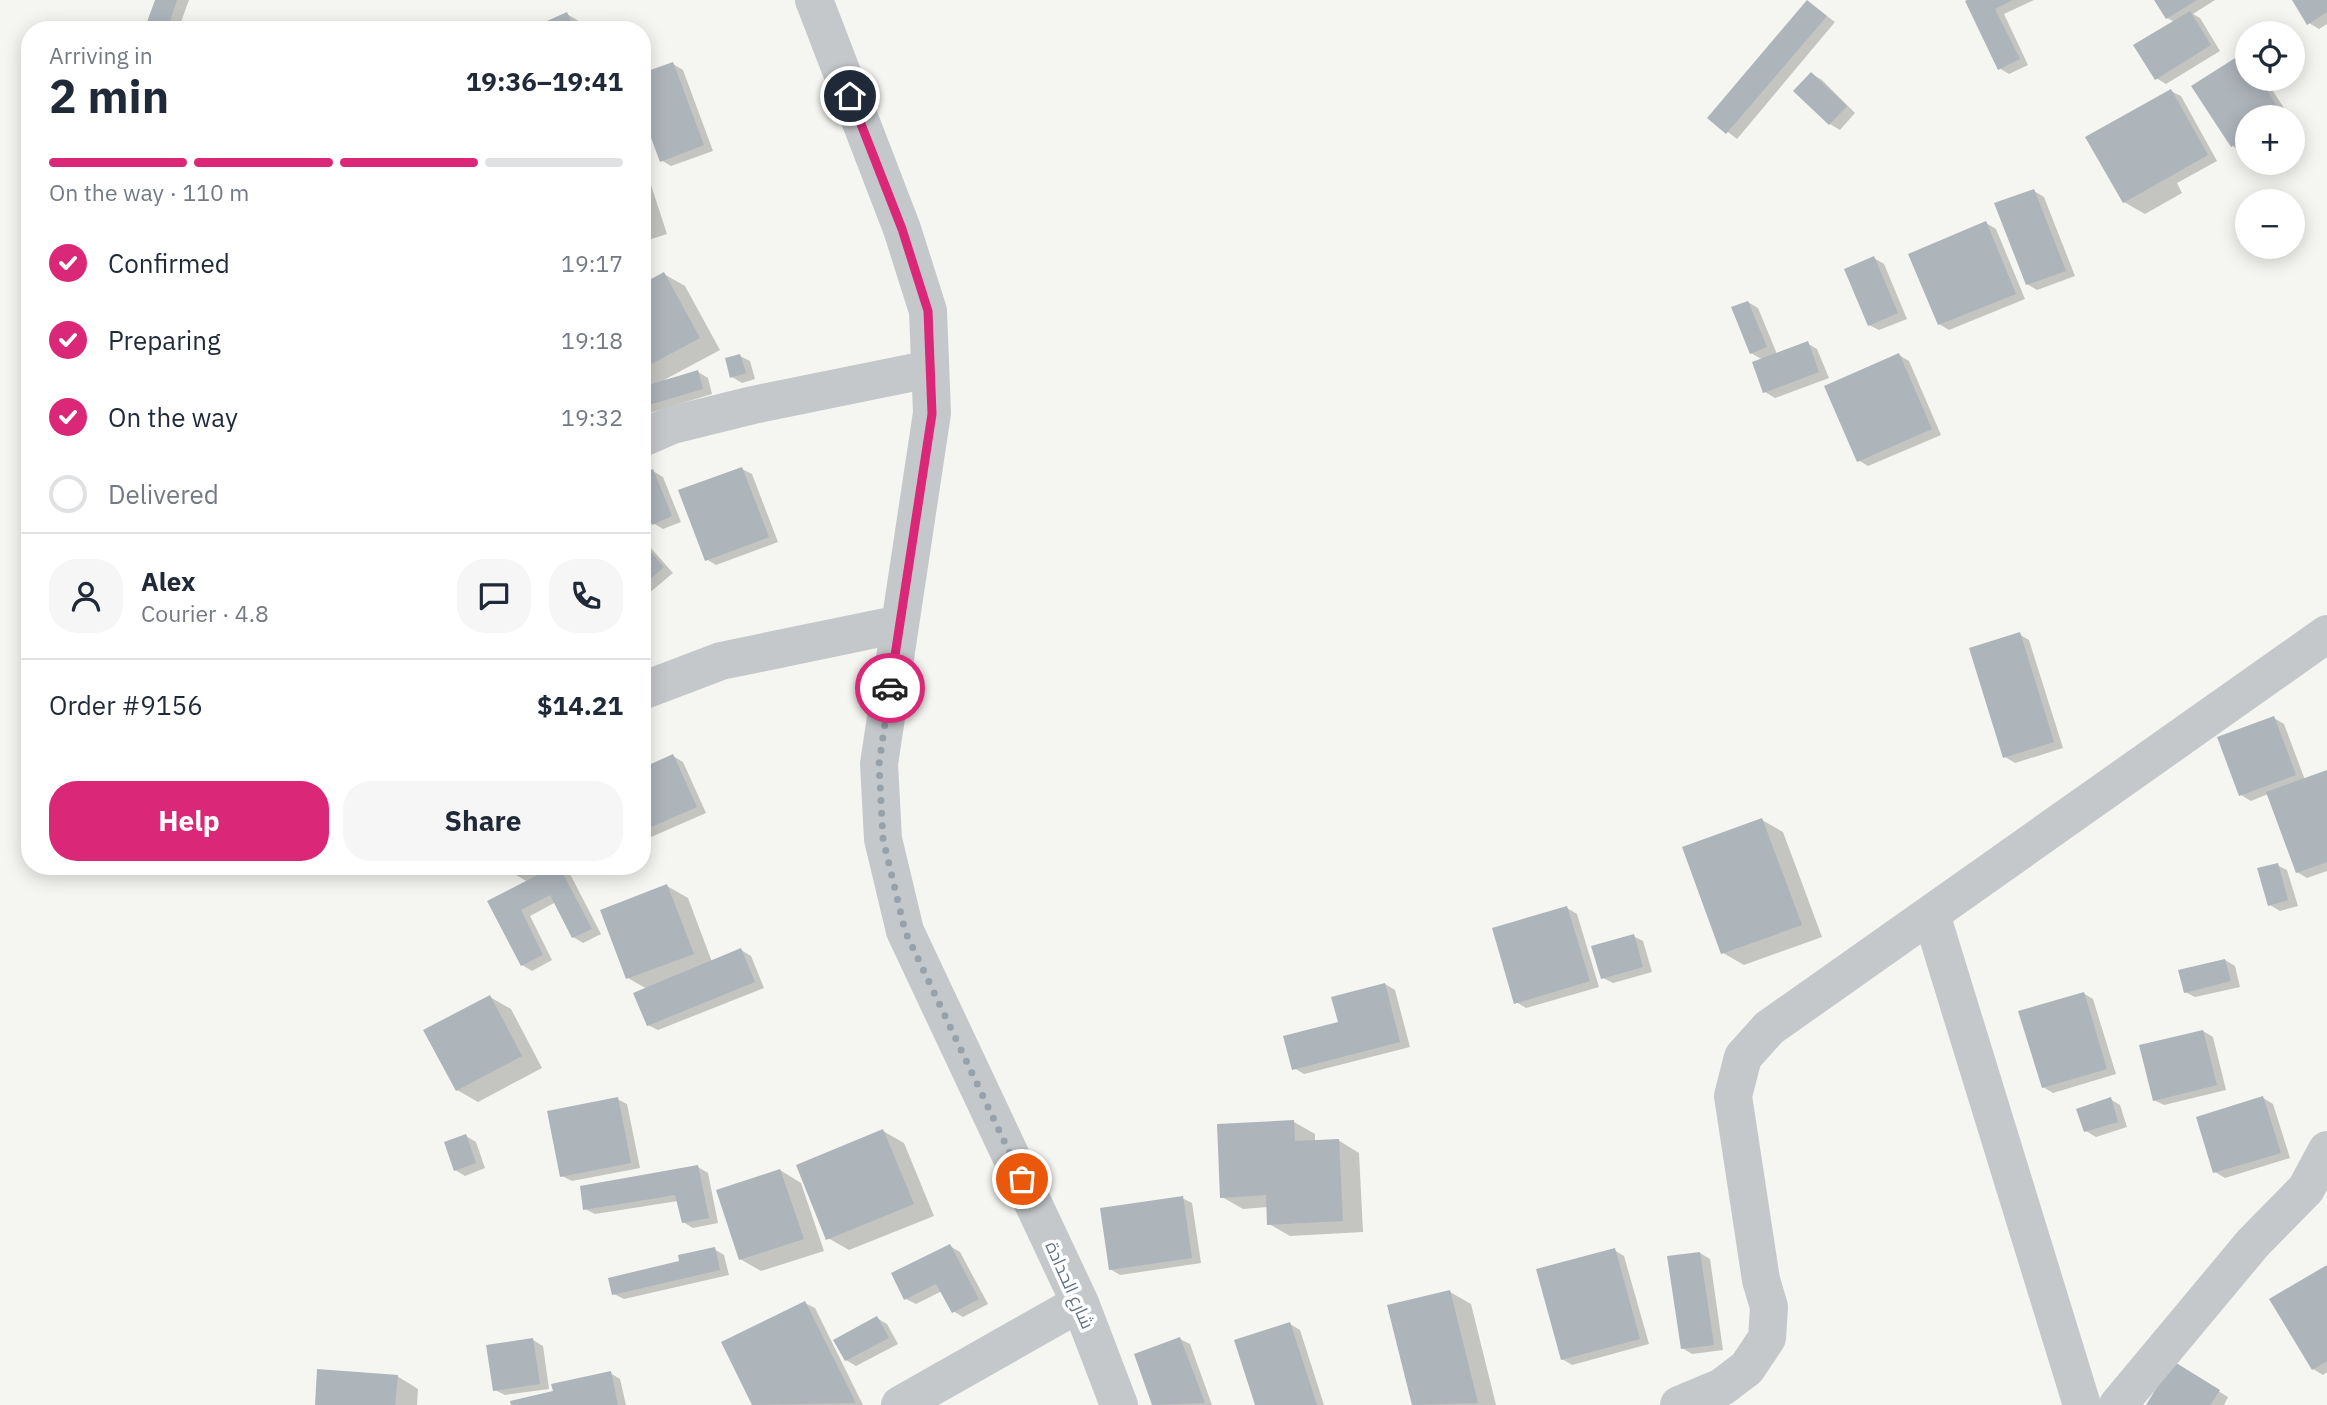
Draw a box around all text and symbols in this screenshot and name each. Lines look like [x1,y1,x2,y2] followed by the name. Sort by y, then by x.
[2235,21,2305,259] map controls
[2235,21,2305,91] button: locate
[49,40,153,70] text: Arriving in
[466,64,623,98] text: 19:36–19:41
[49,66,169,126] text: 2 min
[820,66,880,126] pin
[831,77,869,115] icon: home
[2235,105,2305,175] button: +
[49,177,249,207] text: On the way · 110 m
[2235,189,2305,259] button: −
[49,244,87,282] icon: check
[108,246,230,280] text: Confirmed
[561,248,623,278] text: 19:17
[49,321,87,359] icon: check
[108,323,221,357] text: Preparing
[561,325,623,355] text: 19:18
[49,398,87,436] icon: check
[108,400,238,434] text: On the way
[561,402,623,432] text: 19:32
[108,477,219,511] text: Delivered
[49,559,123,633] button: person
[457,559,531,633] button: chat
[549,559,623,633] button: phone
[141,564,195,598] text: Alex
[141,598,269,628] text: Courier · 4.8
[855,653,925,723] courier
[871,669,909,707] icon: car
[49,688,203,722] text: Order #9156
[537,688,623,722] text: $14.21
[49,781,329,861] button: Help
[343,781,623,861] button: Share
[992,1149,1052,1209] pin
[1003,1160,1041,1198] icon: bag
[1040,1238,1100,1333] street label: شارع الحدادة

